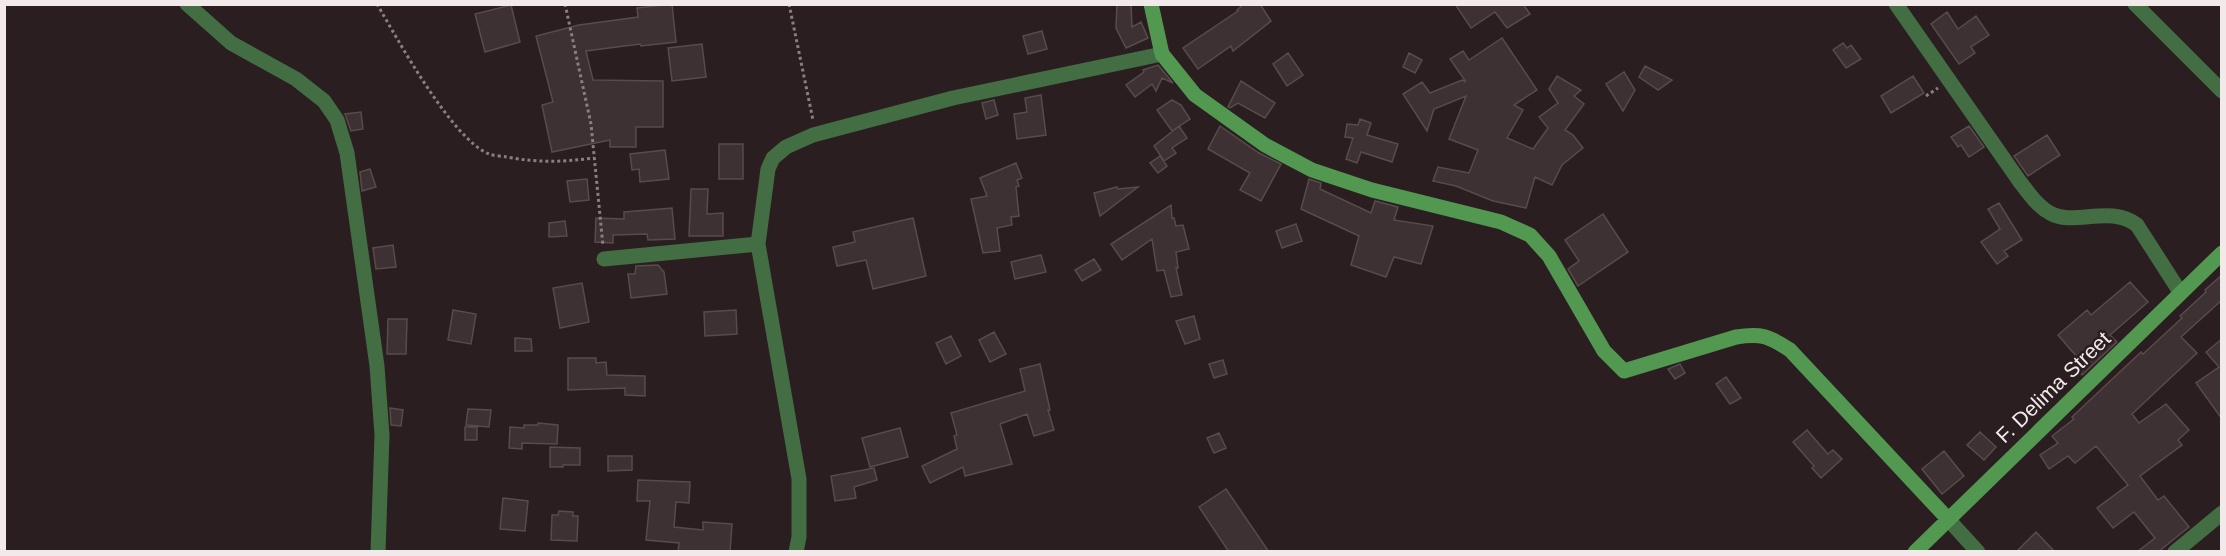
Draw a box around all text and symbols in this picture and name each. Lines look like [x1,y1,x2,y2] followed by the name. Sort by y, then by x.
[1991,327,2115,447] street label: F. Delima Street

